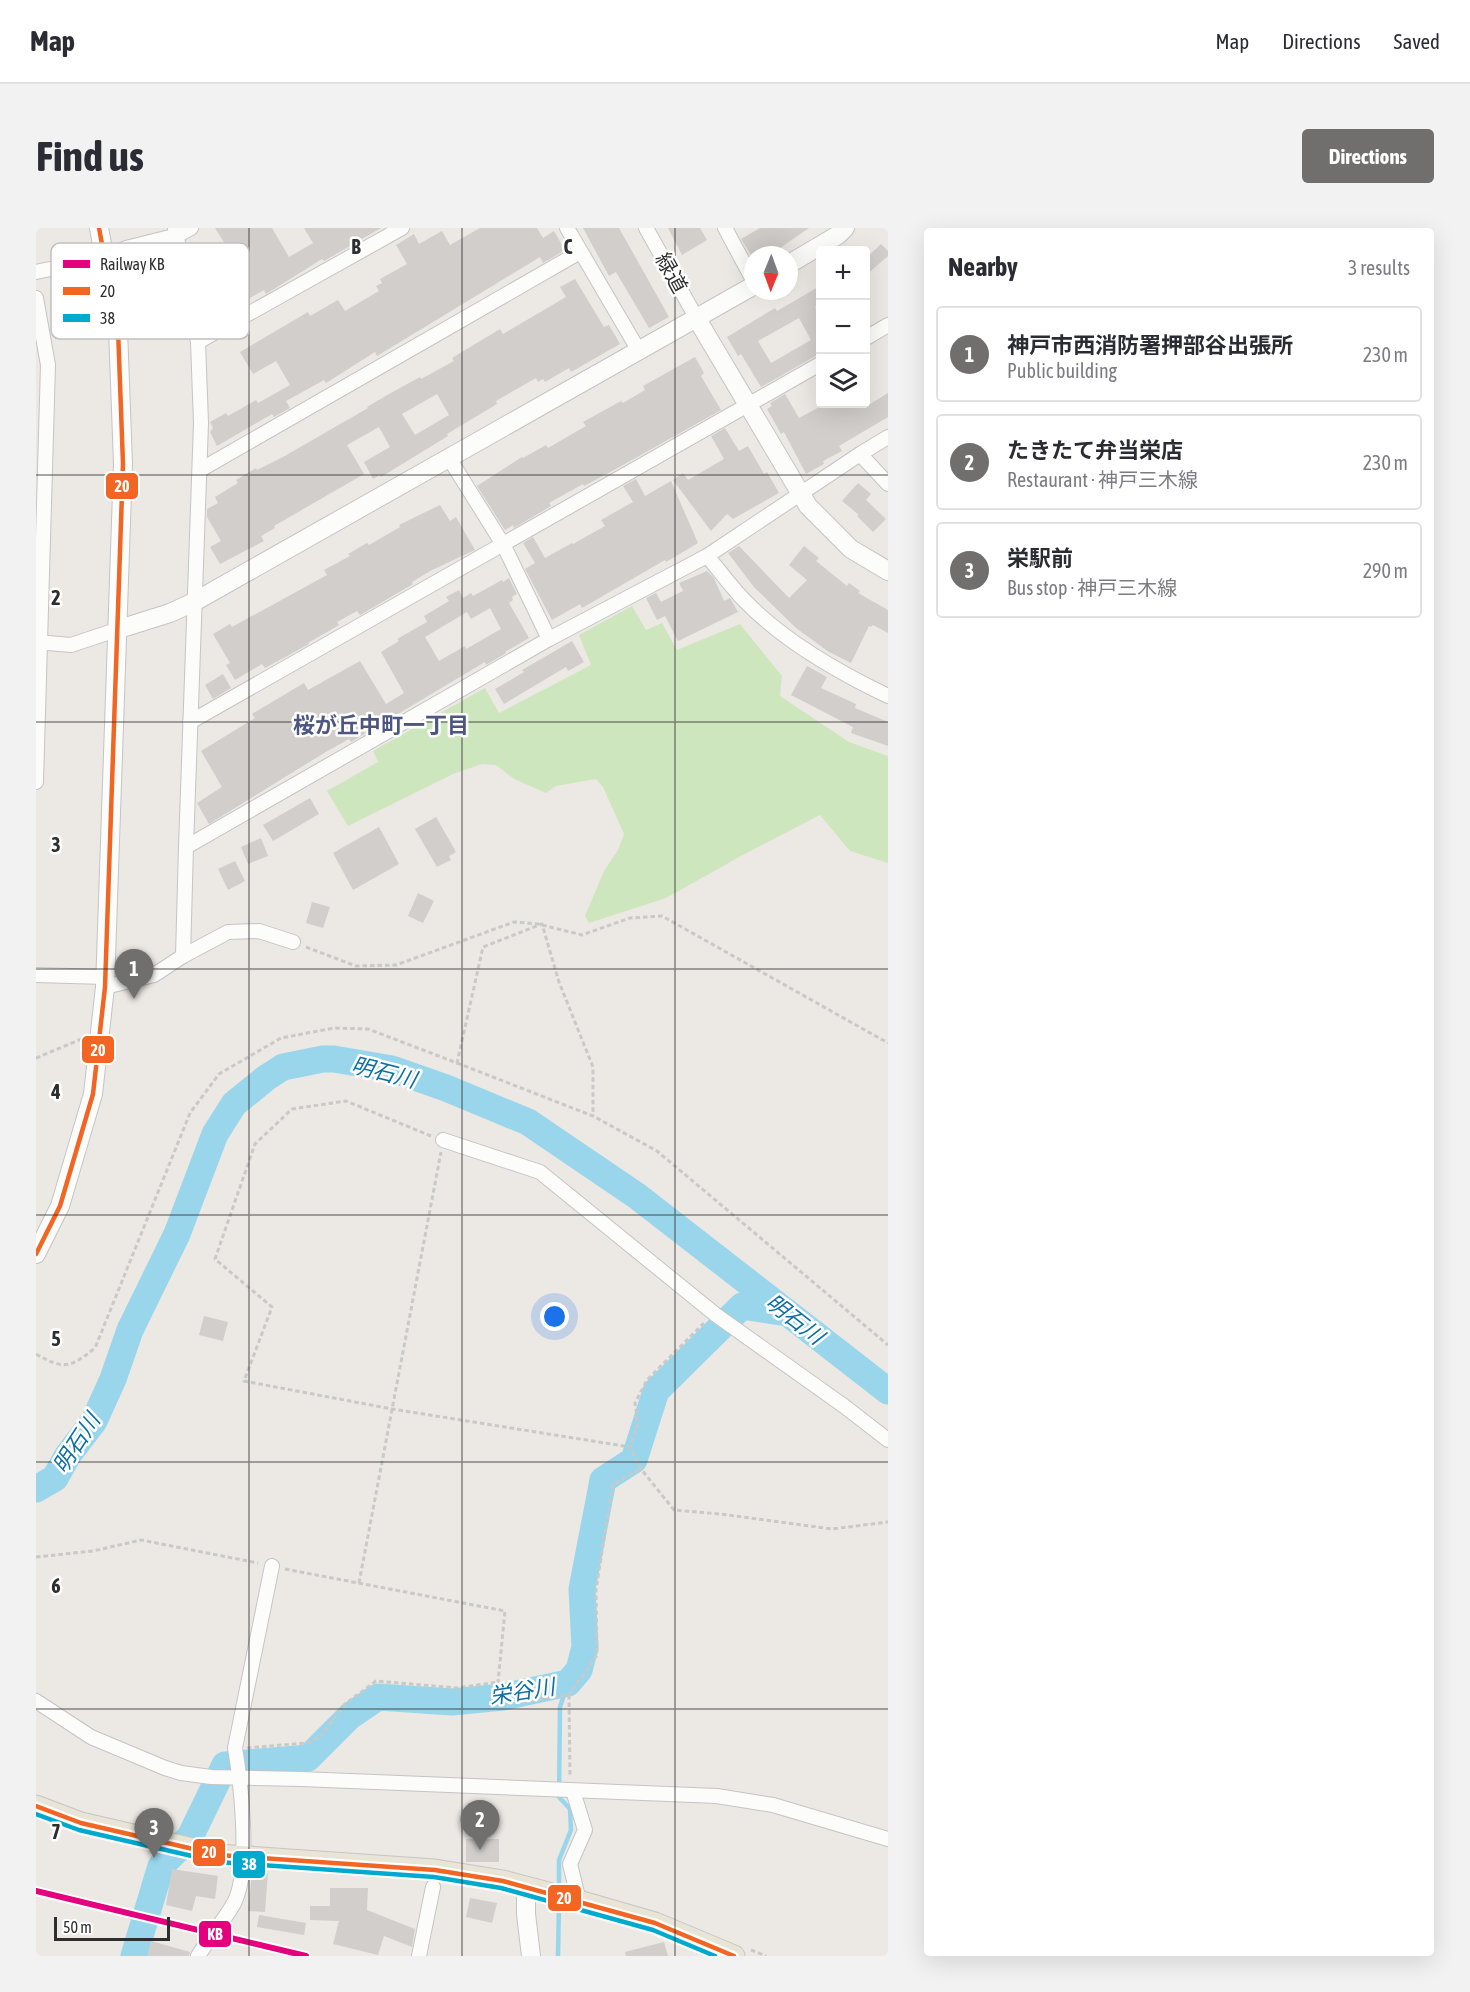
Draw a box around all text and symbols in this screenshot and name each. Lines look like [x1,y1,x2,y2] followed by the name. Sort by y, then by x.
[30,25,75,57] text: Map
[1215,29,1249,53] text: Map
[1282,29,1361,53] text: Directions
[1394,29,1440,53] text: Saved
[1302,129,1434,183] button: Directions
[36,132,144,180] text: Find us
[351,235,361,258] text: B
[564,235,573,258] text: C
[51,243,249,339] legend
[744,246,798,300] north arrow
[816,246,870,408] map controls
[816,246,870,300] button: +
[651,248,693,297] street label: 緑道
[948,252,1018,282] text: Nearby
[100,255,165,274] text: Railway KB
[1348,256,1410,279] text: 3 results
[100,282,115,300] text: 20
[816,300,870,354] button: −
[100,309,115,327] text: 38
[1007,332,1293,358] text: 神戸市西消防署押部谷出張所
[965,343,974,366] text: 1
[1363,343,1408,366] text: 230 m
[816,354,870,408] button: layers
[1007,359,1117,382] text: Public building
[1007,437,1183,463] text: たきたて弁当栄店
[965,451,974,474] text: 2
[1363,451,1408,474] text: 230 m
[1007,468,1198,491] text: Restaurant · 神戸三木線
[105,472,139,500] line badge: 20
[114,477,130,495] text: 20
[1007,545,1073,571] text: 栄駅前
[965,559,974,582] text: 3
[1363,559,1408,582] text: 290 m
[1007,576,1177,599] text: Bus stop · 神戸三木線
[51,586,61,609] text: 2
[293,712,469,738] district label: 桜が丘中町一丁目
[51,833,61,856] text: 3
[114,950,154,999] pin: 1
[81,1035,115,1064] line badge: 20
[90,1041,106,1059] text: 20
[349,1051,421,1093] water label: 明石川
[50,1080,61,1103] text: 4
[761,1288,831,1351] water label: 明石川
[540,1302,569,1331] your location
[51,1327,61,1350] text: 5
[47,1407,106,1478] water label: 明石川
[51,1574,61,1597] text: 6
[487,1673,559,1709] water label: 栄谷川
[460,1800,500,1850] pin: 2
[134,1808,174,1858] pin: 3
[51,1820,61,1843] text: 7
[192,1838,226,1867] line badge: 20
[201,1843,217,1861] text: 20
[232,1850,266,1879] line badge: 38
[241,1855,257,1873] text: 38
[547,1884,582,1912] line badge: 20
[556,1889,572,1907] text: 20
[54,1914,170,1942] scale bar
[63,1918,92,1936] text: 50 m
[198,1920,232,1948] line badge: KB
[207,1925,223,1943] text: KB

